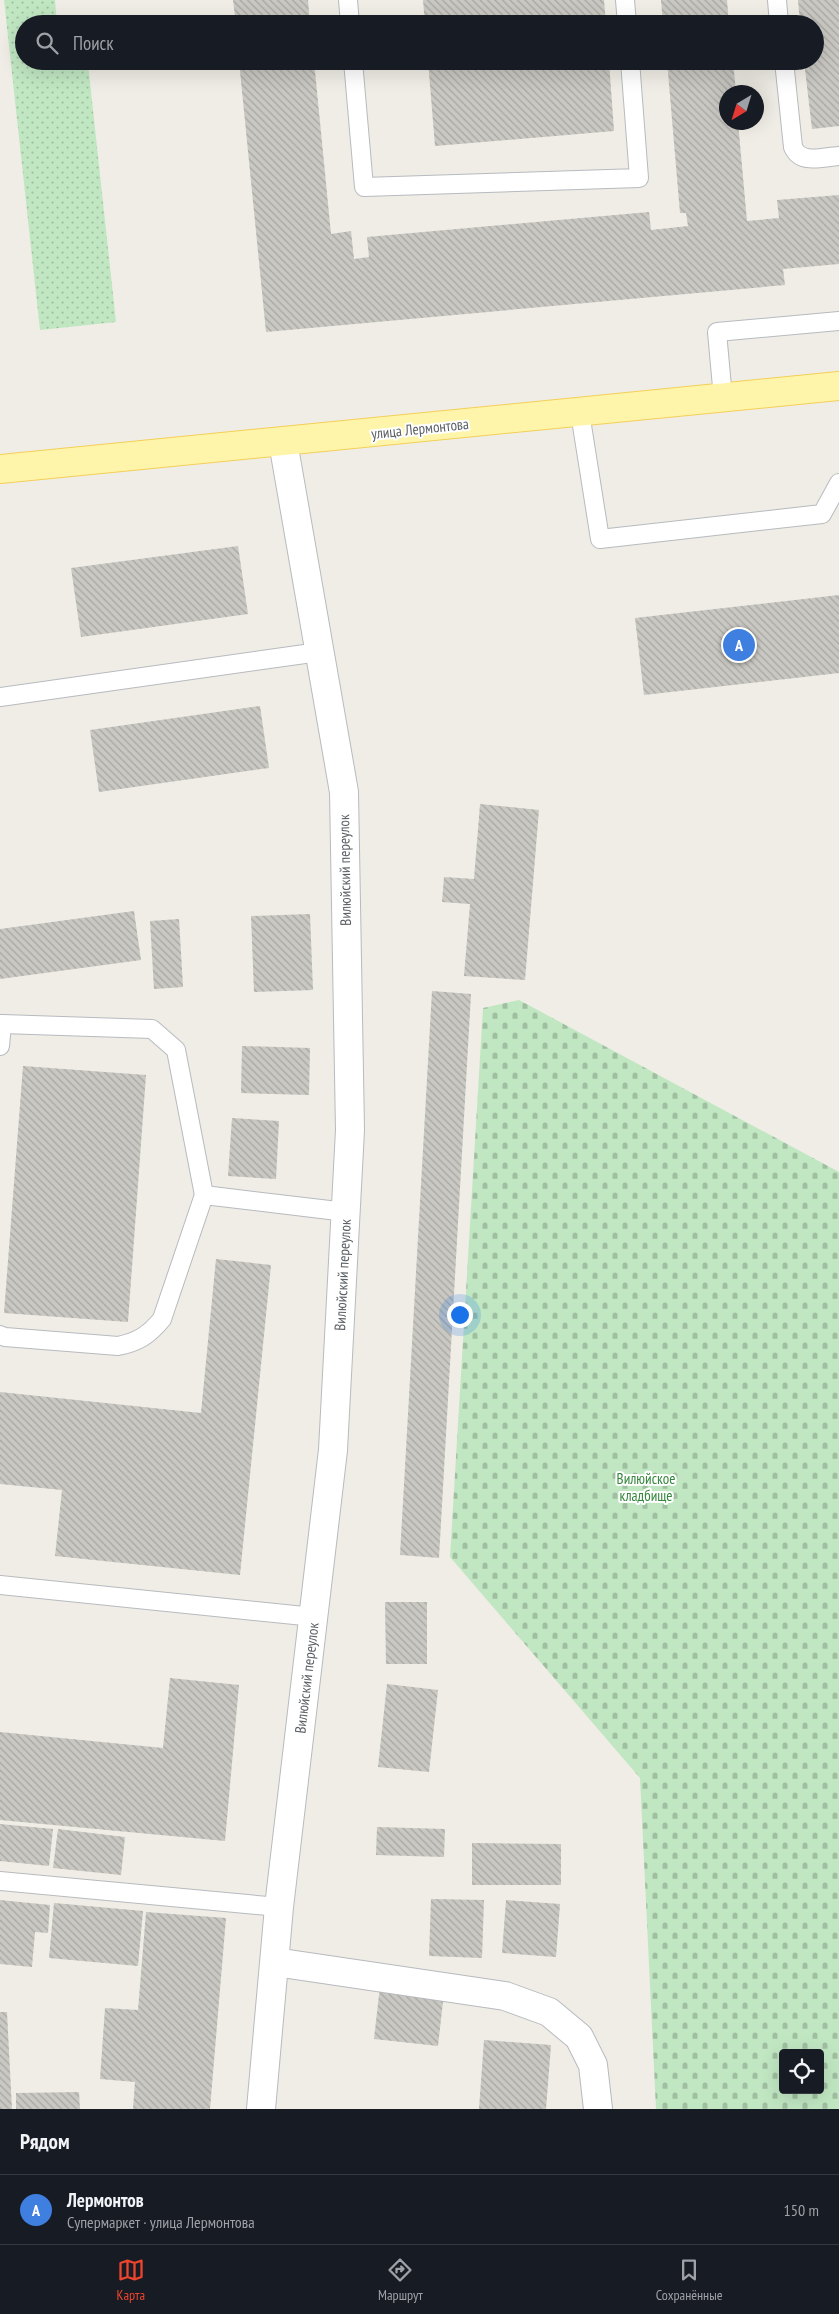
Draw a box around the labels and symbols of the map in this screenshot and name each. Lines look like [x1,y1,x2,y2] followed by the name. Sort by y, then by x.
[719,85,764,130] north arrow
[370,414,470,443] street label: улица Лермонтова
[723,626,755,664] pin: A
[334,814,355,926] street label: Вилюйский переулок
[330,1219,355,1331] street label: Вилюйский переулок
[447,1302,473,1328] your location
[617,1469,675,1505] park label: Вилюйское кладбище
[290,1621,323,1734] street label: Вилюйский переулок

